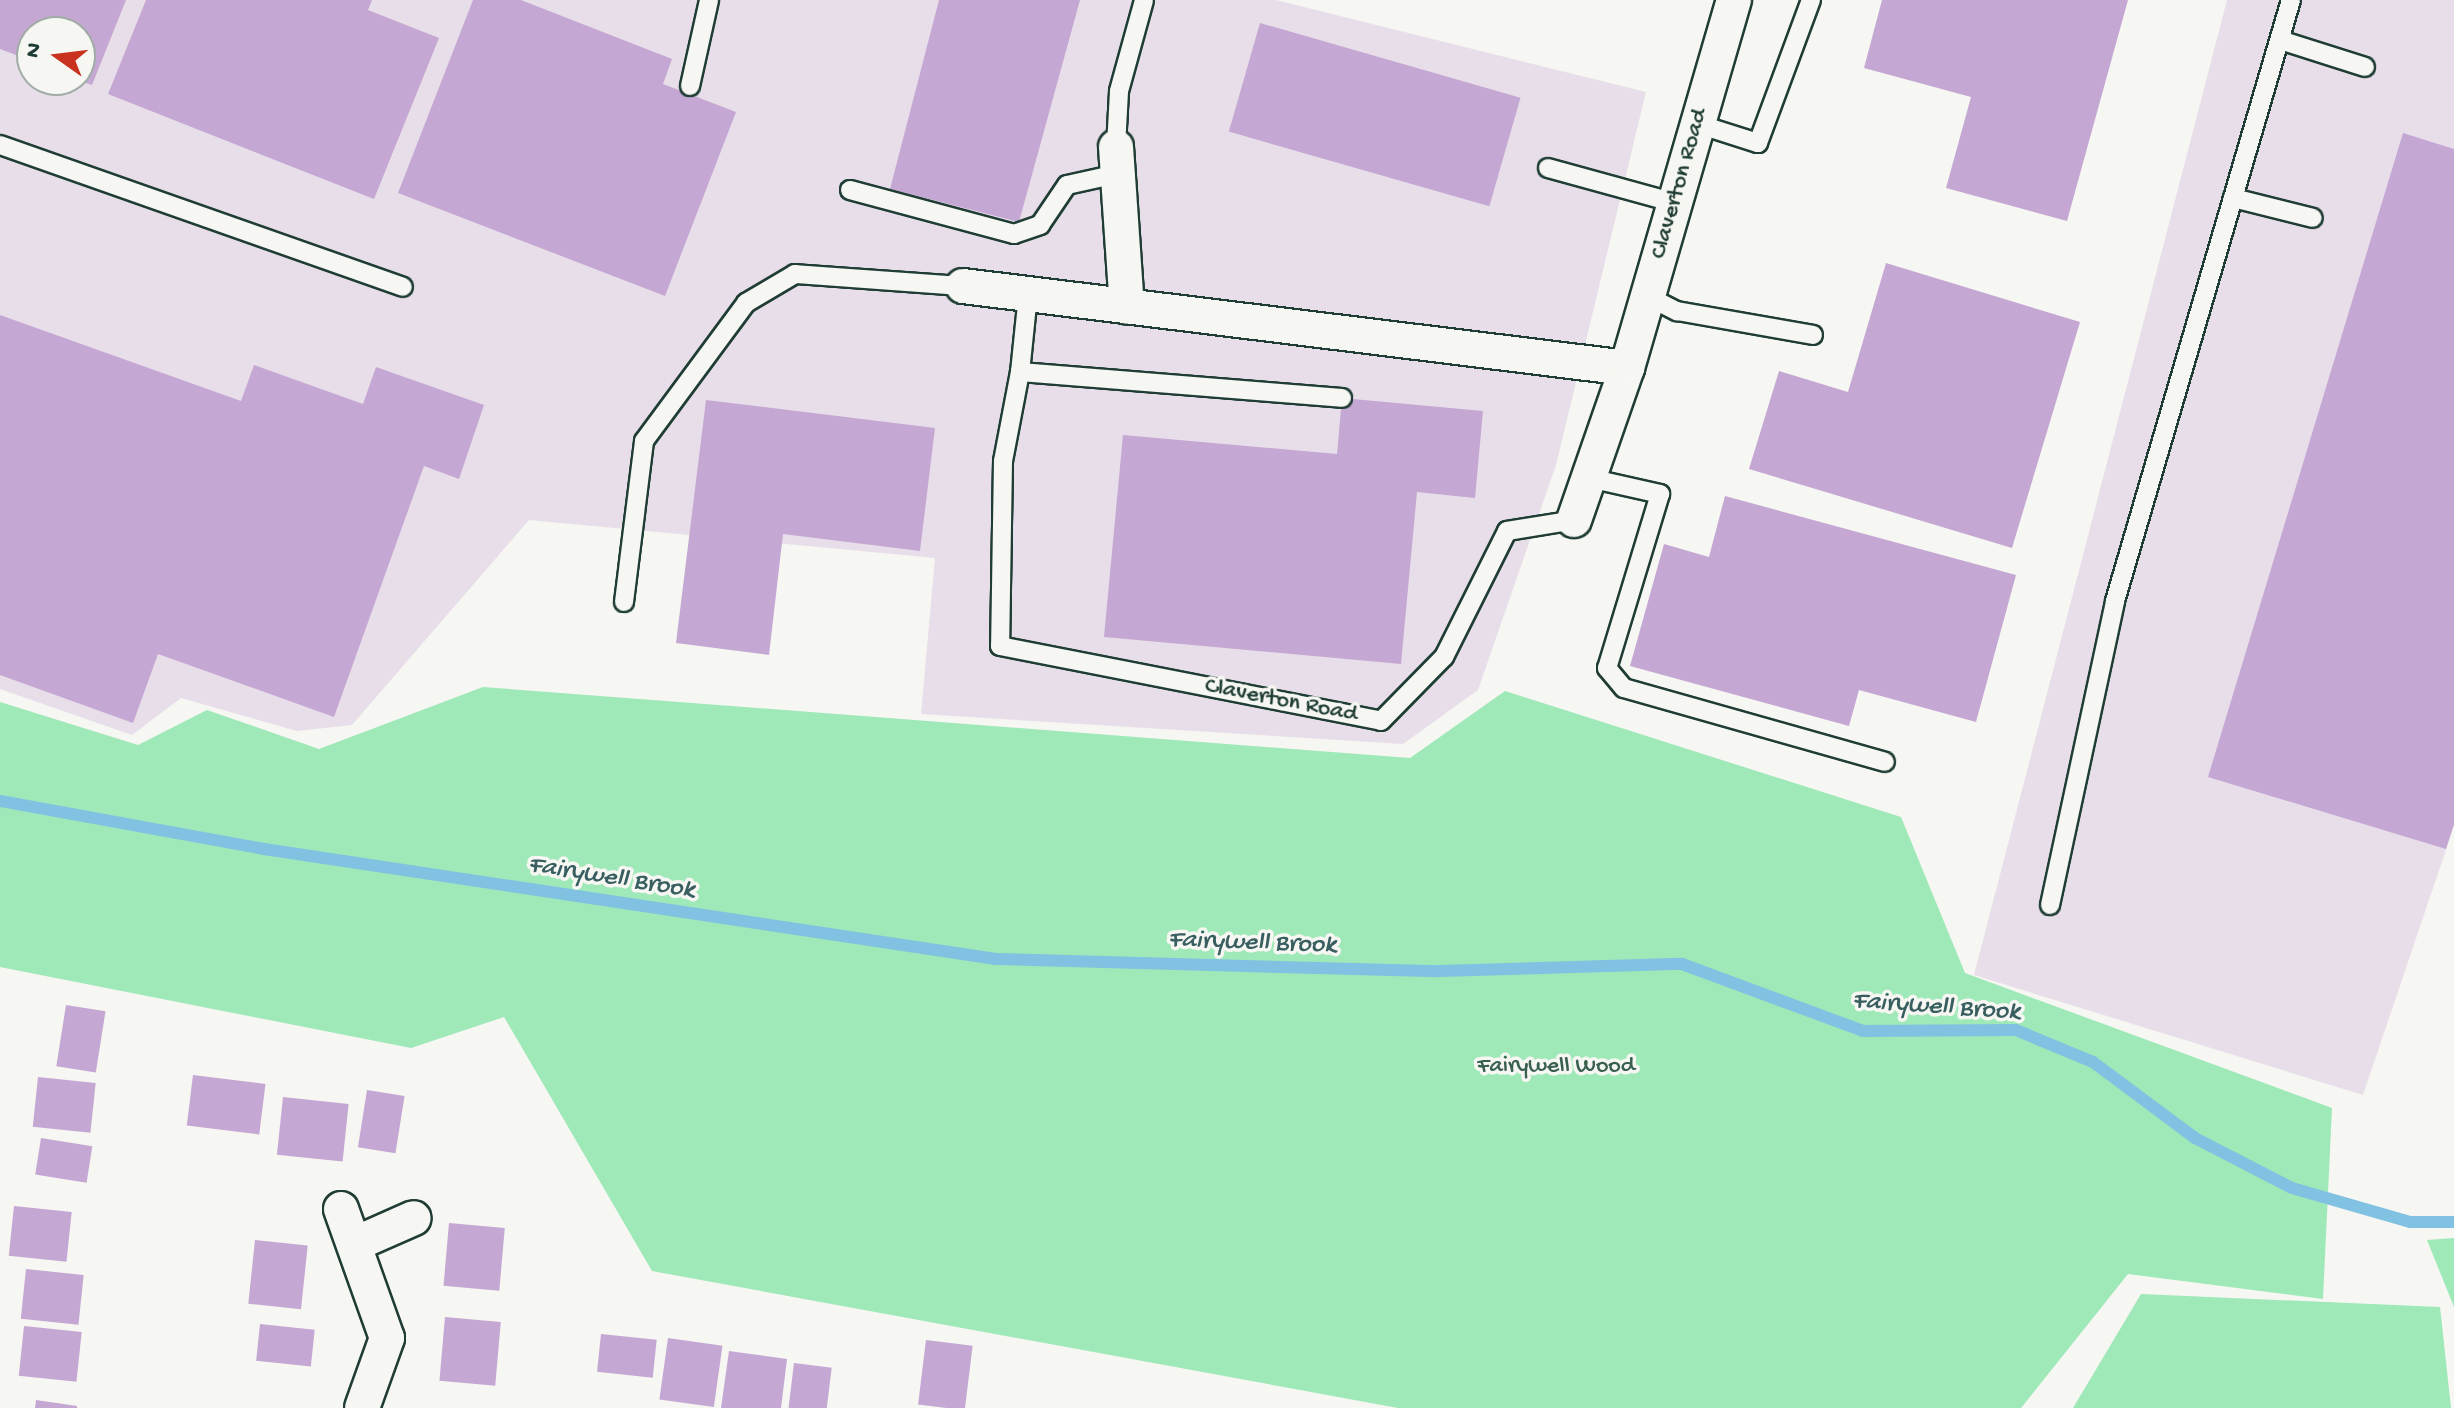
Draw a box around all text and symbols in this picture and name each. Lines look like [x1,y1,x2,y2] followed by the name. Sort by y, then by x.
[16,16,96,96] north arrow
[20,41,49,61] text: N
[1645,106,1715,262] street label: Claverton Road
[1202,672,1360,730] street label: Claverton Road
[526,850,696,908] water label: Fairywell Brook
[1168,925,1336,963] water label: Fairywell Brook
[1851,987,2021,1029] water label: Fairywell Brook
[1477,1053,1635,1081] park label: Fairywell Wood

